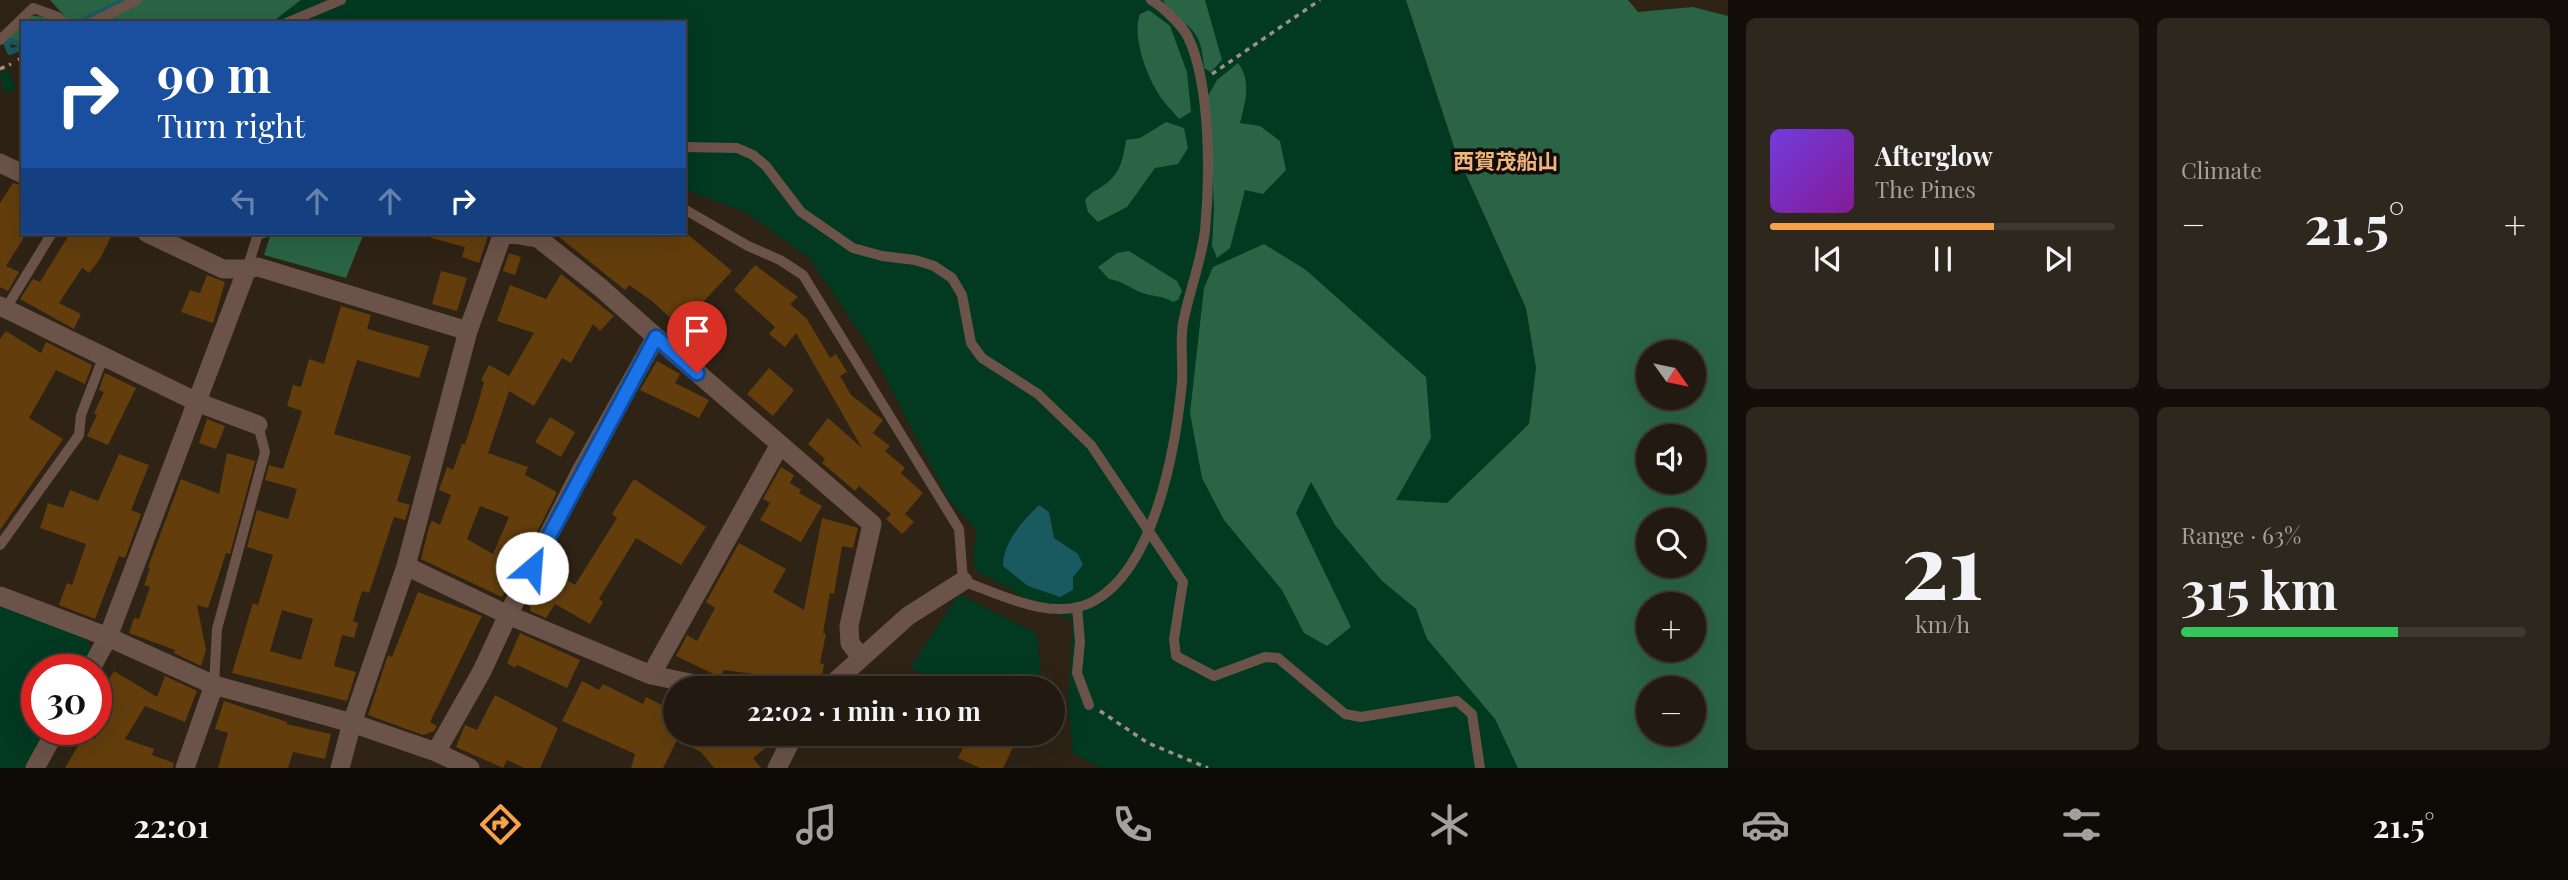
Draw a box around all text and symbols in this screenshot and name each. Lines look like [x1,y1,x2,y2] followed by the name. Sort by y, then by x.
[157,40,271,105] text: 90 m
[42,49,133,140] icon: right
[157,103,305,146] text: Turn right
[1875,138,1993,173] text: Afterglow
[1454,146,1559,174] district label: 西賀茂船山
[2181,154,2262,185] text: Climate
[1875,173,1976,204] text: The Pines
[225,182,263,220] icon: left
[298,182,336,220] icon: ahead
[371,182,409,220] icon: ahead
[444,182,482,220] icon: right
[2305,189,2405,258] text: 21.5°
[2181,198,2206,249] text: −
[2504,198,2526,249] text: +
[1809,240,1847,278] icon: previous
[1924,240,1962,278] icon: pause
[2039,240,2077,278] icon: next
[667,301,727,373] pin
[678,312,716,350] icon: arrive
[1636,340,1706,410] north arrow
[1636,340,1706,746] map controls
[1636,424,1706,494] button: sound
[1901,502,1984,623] text: 21
[1636,508,1706,578] button: search
[2181,519,2301,550] text: Range · 63%
[495,531,569,605] position arrow
[2181,554,2338,623] text: 315 km
[1636,592,1706,662] button: +
[1915,608,1970,639] text: km/h
[21,654,112,745] speed limit sign: 30
[1636,676,1706,746] button: −
[747,693,981,728] text: 22:02 · 1 min · 110 m
[476,800,525,849] icon: directions
[792,800,841,849] icon: music
[1108,800,1157,849] icon: phone
[1425,800,1474,849] icon: climate
[1741,800,1790,849] icon: car
[2057,800,2106,849] icon: filters
[134,803,209,846] text: 22:01
[2373,803,2434,846] text: 21.5°

